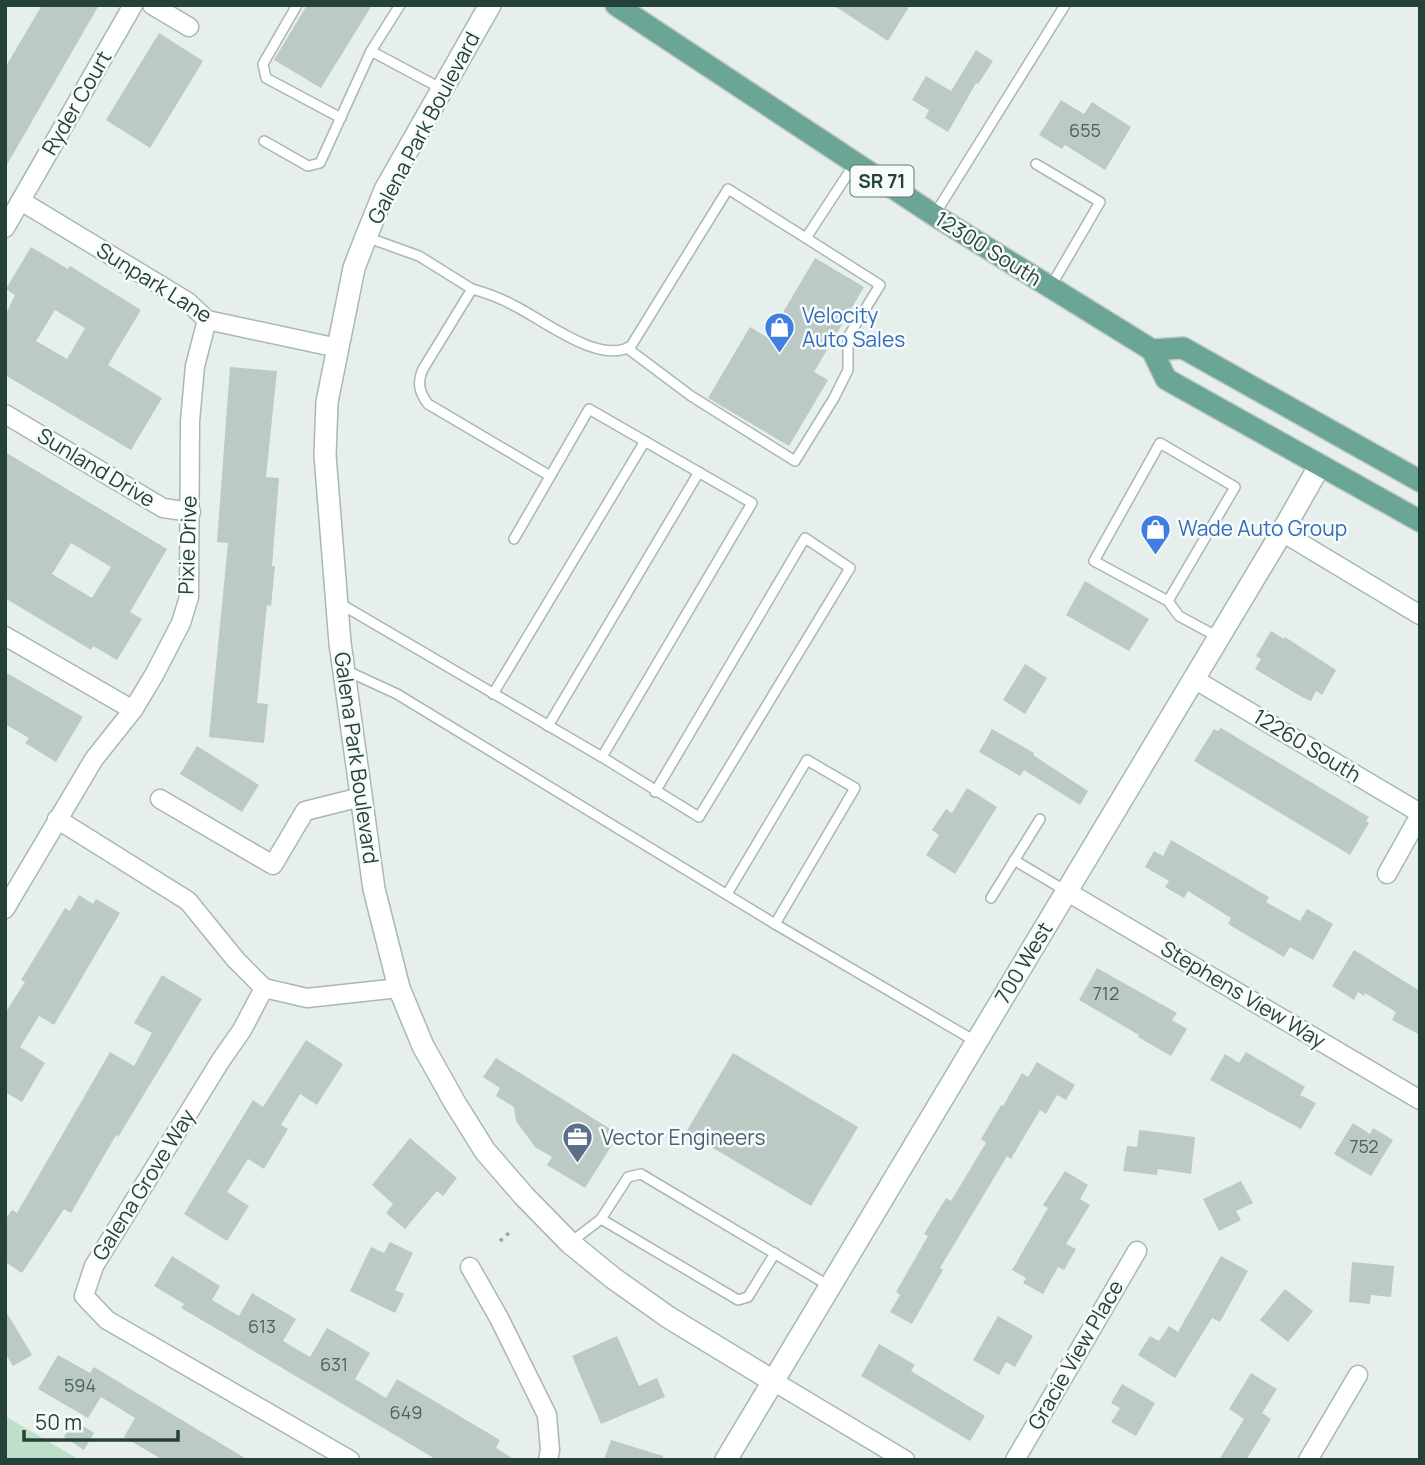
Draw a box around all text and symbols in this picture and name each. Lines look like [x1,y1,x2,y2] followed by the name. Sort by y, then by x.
[361,27,486,228] street label: Galena Park Boulevard
[35,45,117,160] street label: Ryder Court
[1069,118,1101,142] house number: 655
[850,166,914,196] road number: SR 71
[930,204,1047,292] street label: 12300 South
[91,236,218,329] street label: Sunpark Lane
[802,301,905,353] place label: Velocity Auto Sales
[762,311,796,355] shop icon: Velocity Auto Sales
[32,421,161,513] street label: Sunland Drive
[171,495,203,595] street label: Pixie Drive
[1138,512,1172,556] shop icon: Wade Auto Group
[1178,514,1347,542] place label: Wade Auto Group
[328,650,386,866] street label: Galena Park Boulevard
[1248,702,1367,788] street label: 12260 South
[988,917,1058,1008] street label: 700 West
[1156,934,1331,1054] street label: Stephens View Way
[1093,981,1119,1005] house number: 712
[85,1104,201,1265] street label: Galena Grove Way
[561,1121,595,1165] office icon: Vector Engineers
[601,1123,765,1151] place label: Vector Engineers
[1349,1134,1379,1158] house number: 752
[1021,1275,1129,1434] street label: Gracie View Place
[248,1314,276,1338] house number: 613
[320,1352,348,1376] house number: 631
[64,1373,96,1397] house number: 594
[24,1398,178,1442] scale bar
[390,1400,422,1424] house number: 649
[35,1408,82,1436] text: 50 m

